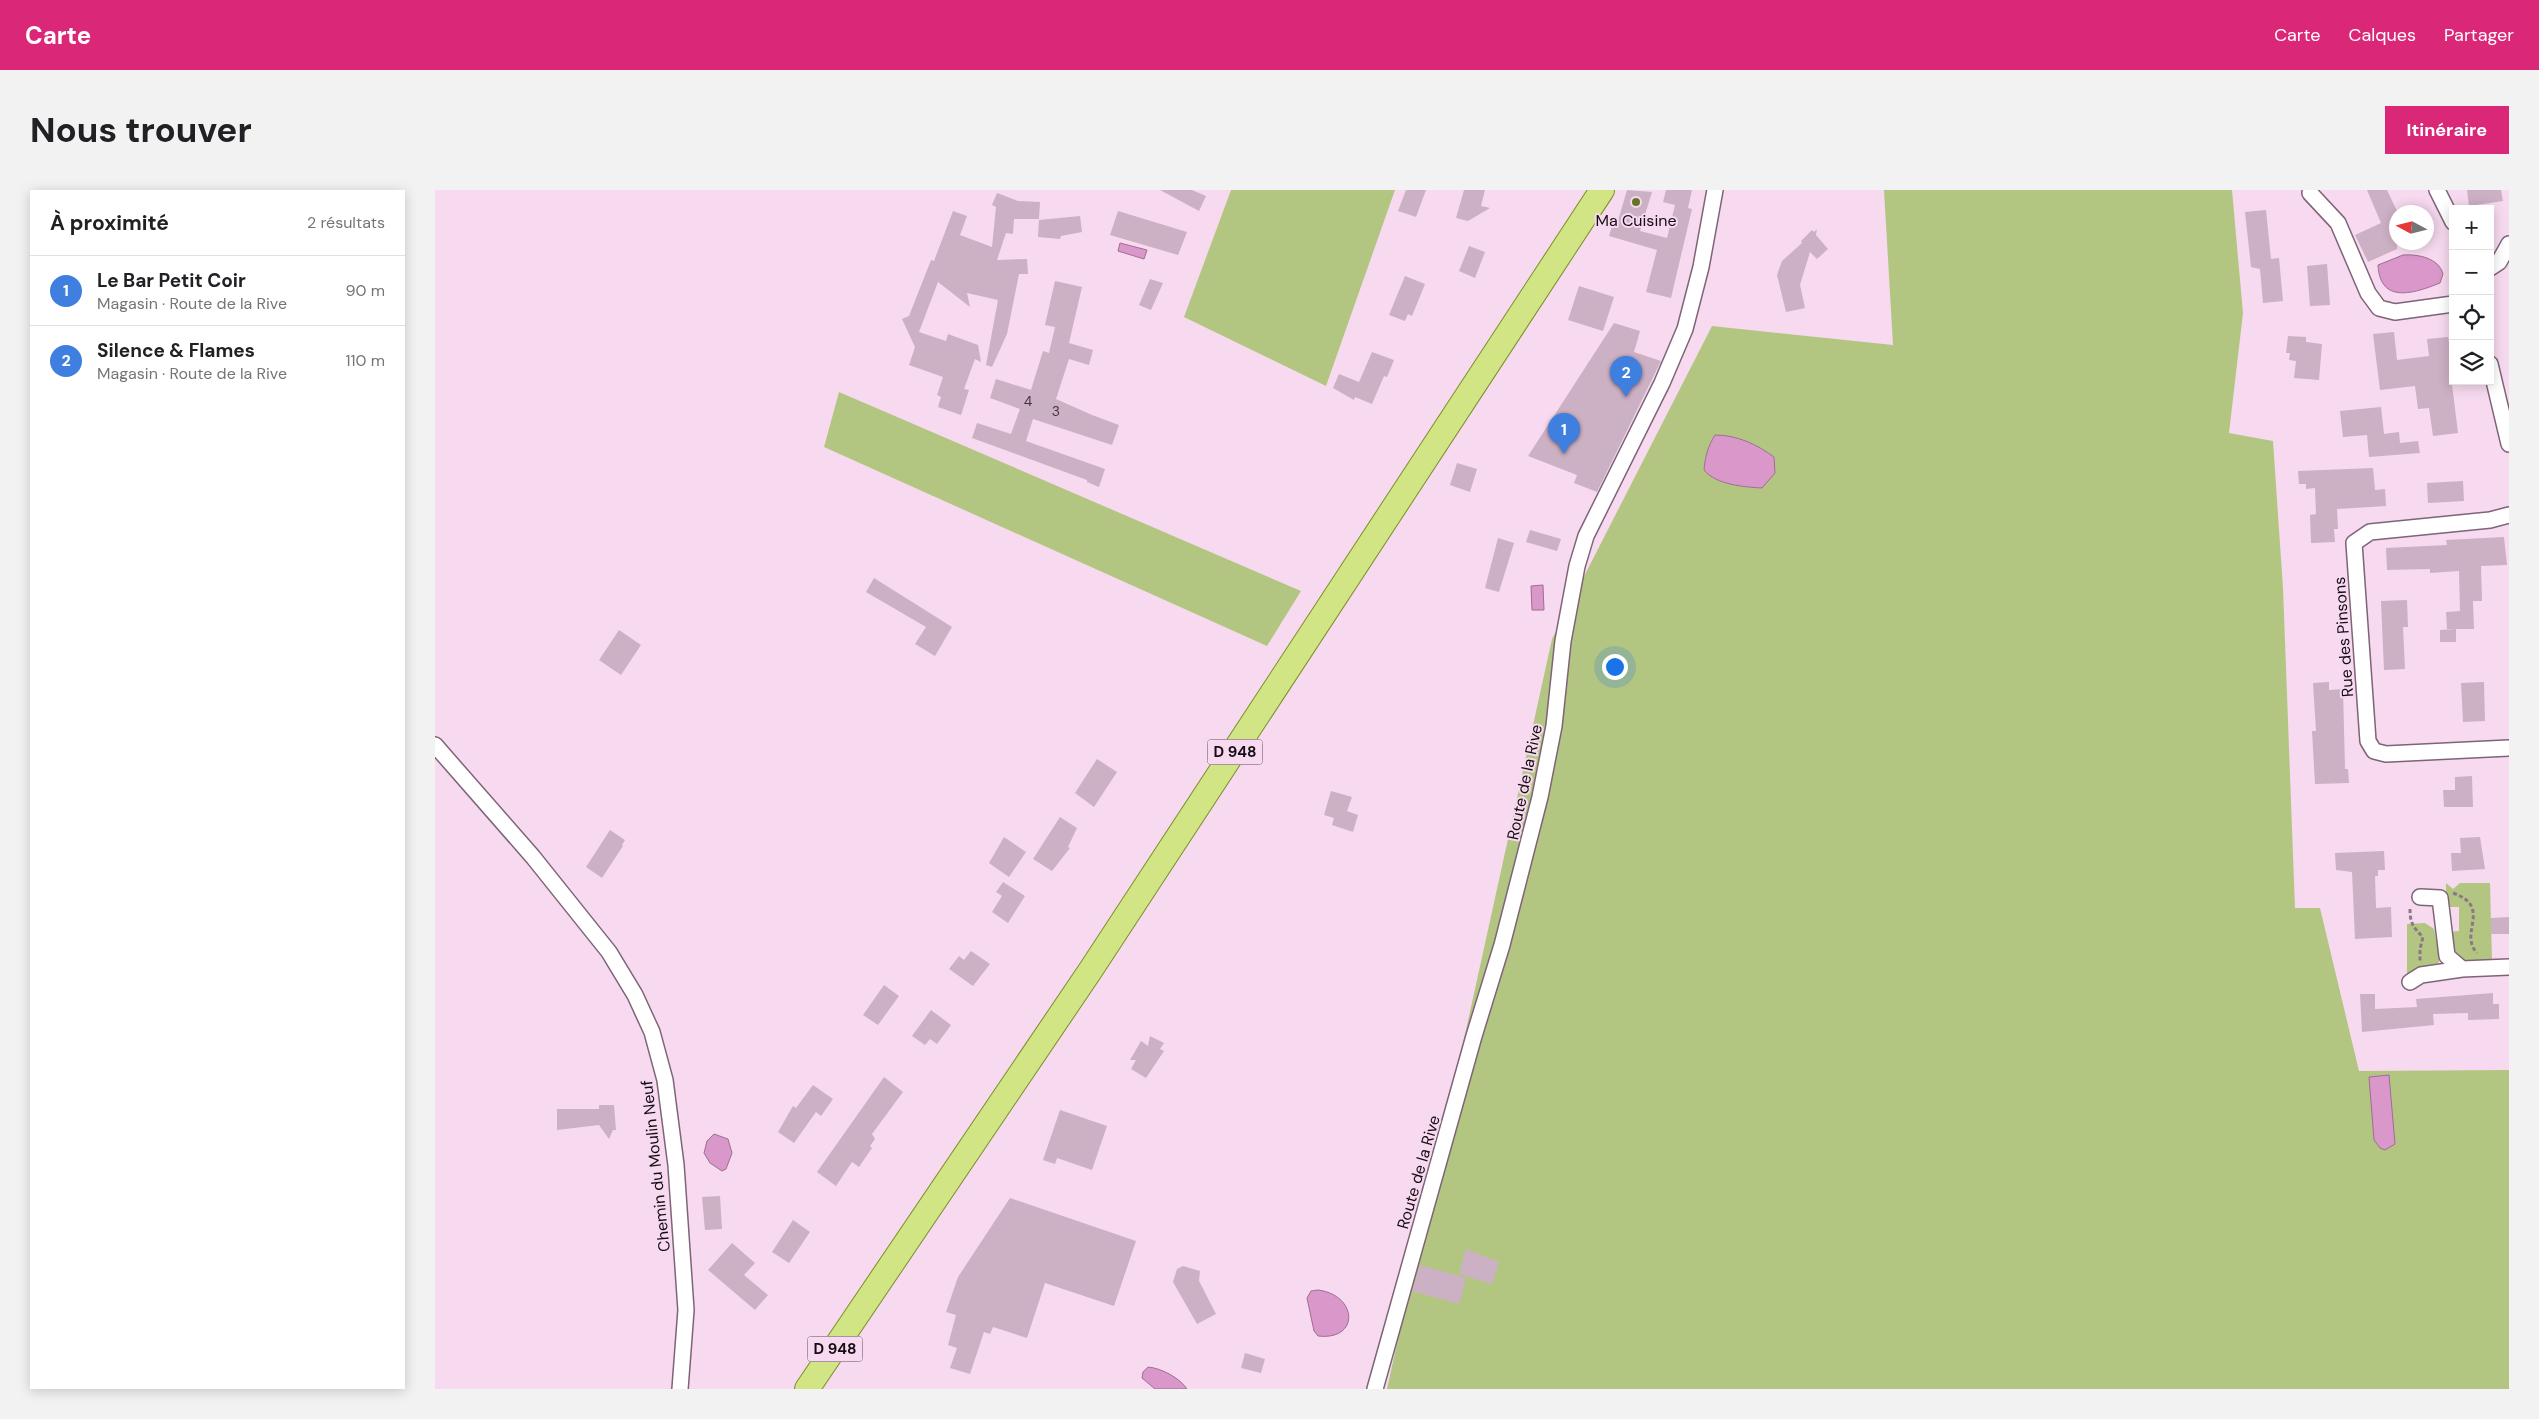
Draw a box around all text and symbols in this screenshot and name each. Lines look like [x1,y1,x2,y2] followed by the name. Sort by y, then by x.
[25,20,91,51] text: Carte
[2274,23,2321,47] text: Carte
[2349,23,2416,47] text: Calques
[2444,23,2514,47] text: Partager
[2385,106,2509,154] button: Itinéraire
[30,107,252,153] text: Nous trouver
[1630,196,1642,208] marker: Ma Cuisine
[2389,205,2434,250] north arrow
[2449,205,2494,385] map controls
[2449,205,2494,250] button: +
[50,209,169,237] text: À proximité
[1595,210,1677,231] place label: Ma Cuisine
[307,212,385,233] text: 2 résultats
[2449,250,2494,295] button: −
[97,268,246,293] text: Le Bar Petit Coir
[63,280,69,301] text: 1
[345,280,385,301] text: 90 m
[97,293,287,314] text: Magasin · Route de la Rive
[2449,295,2494,340] button: locate
[97,338,255,363] text: Silence & Flames
[2449,340,2494,385] button: layers
[61,350,71,371] text: 2
[346,350,385,371] text: 110 m
[1610,356,1642,397] pin: 2
[97,363,287,384] text: Magasin · Route de la Rive
[1024,392,1033,410] house number: 4
[1052,402,1060,420] house number: 3
[1548,413,1580,454] pin: 1
[2329,576,2358,698] street label: Rue des Pinsons
[1602,654,1628,680] your location
[1502,722,1547,842] street label: Route de la Rive
[1207,740,1263,764] road number: D 948
[636,1079,675,1253] street label: Chemin du Moulin Neuf
[1392,1113,1445,1231] street label: Route de la Rive
[807,1336,863,1362] road number: D 948

